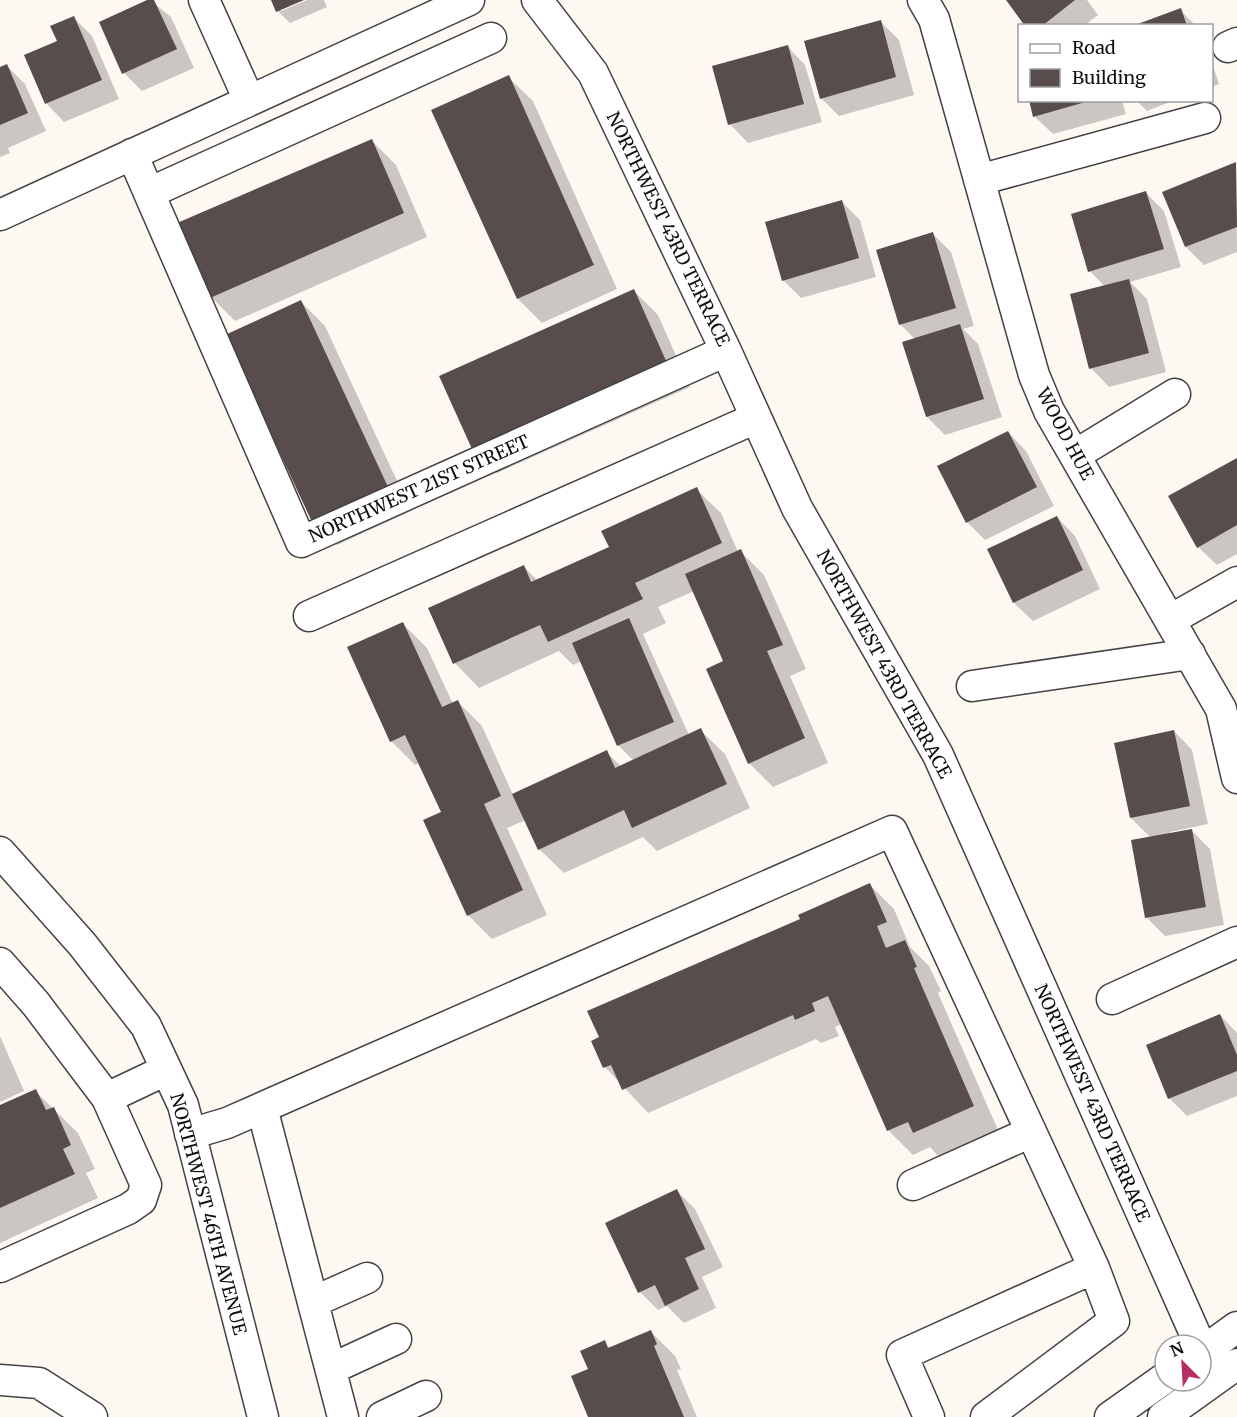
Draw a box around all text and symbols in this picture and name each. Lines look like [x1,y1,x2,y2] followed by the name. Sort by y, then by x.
[1018,24,1213,102] legend
[1072,36,1116,59] text: Road
[1072,66,1146,89] text: Building
[602,108,736,350] street label: NORTHWEST 43RD TERRACE
[1031,383,1100,484] street label: WOOD HUE
[305,429,533,548] street label: NORTHWEST 21ST STREET
[812,545,957,783] street label: NORTHWEST 43RD TERRACE
[1030,980,1156,1226] street label: NORTHWEST 43RD TERRACE
[165,1091,252,1338] street label: NORTHWEST 46TH AVENUE
[1153,1333,1213,1393] north arrow
[1167,1337,1187,1361] text: N

